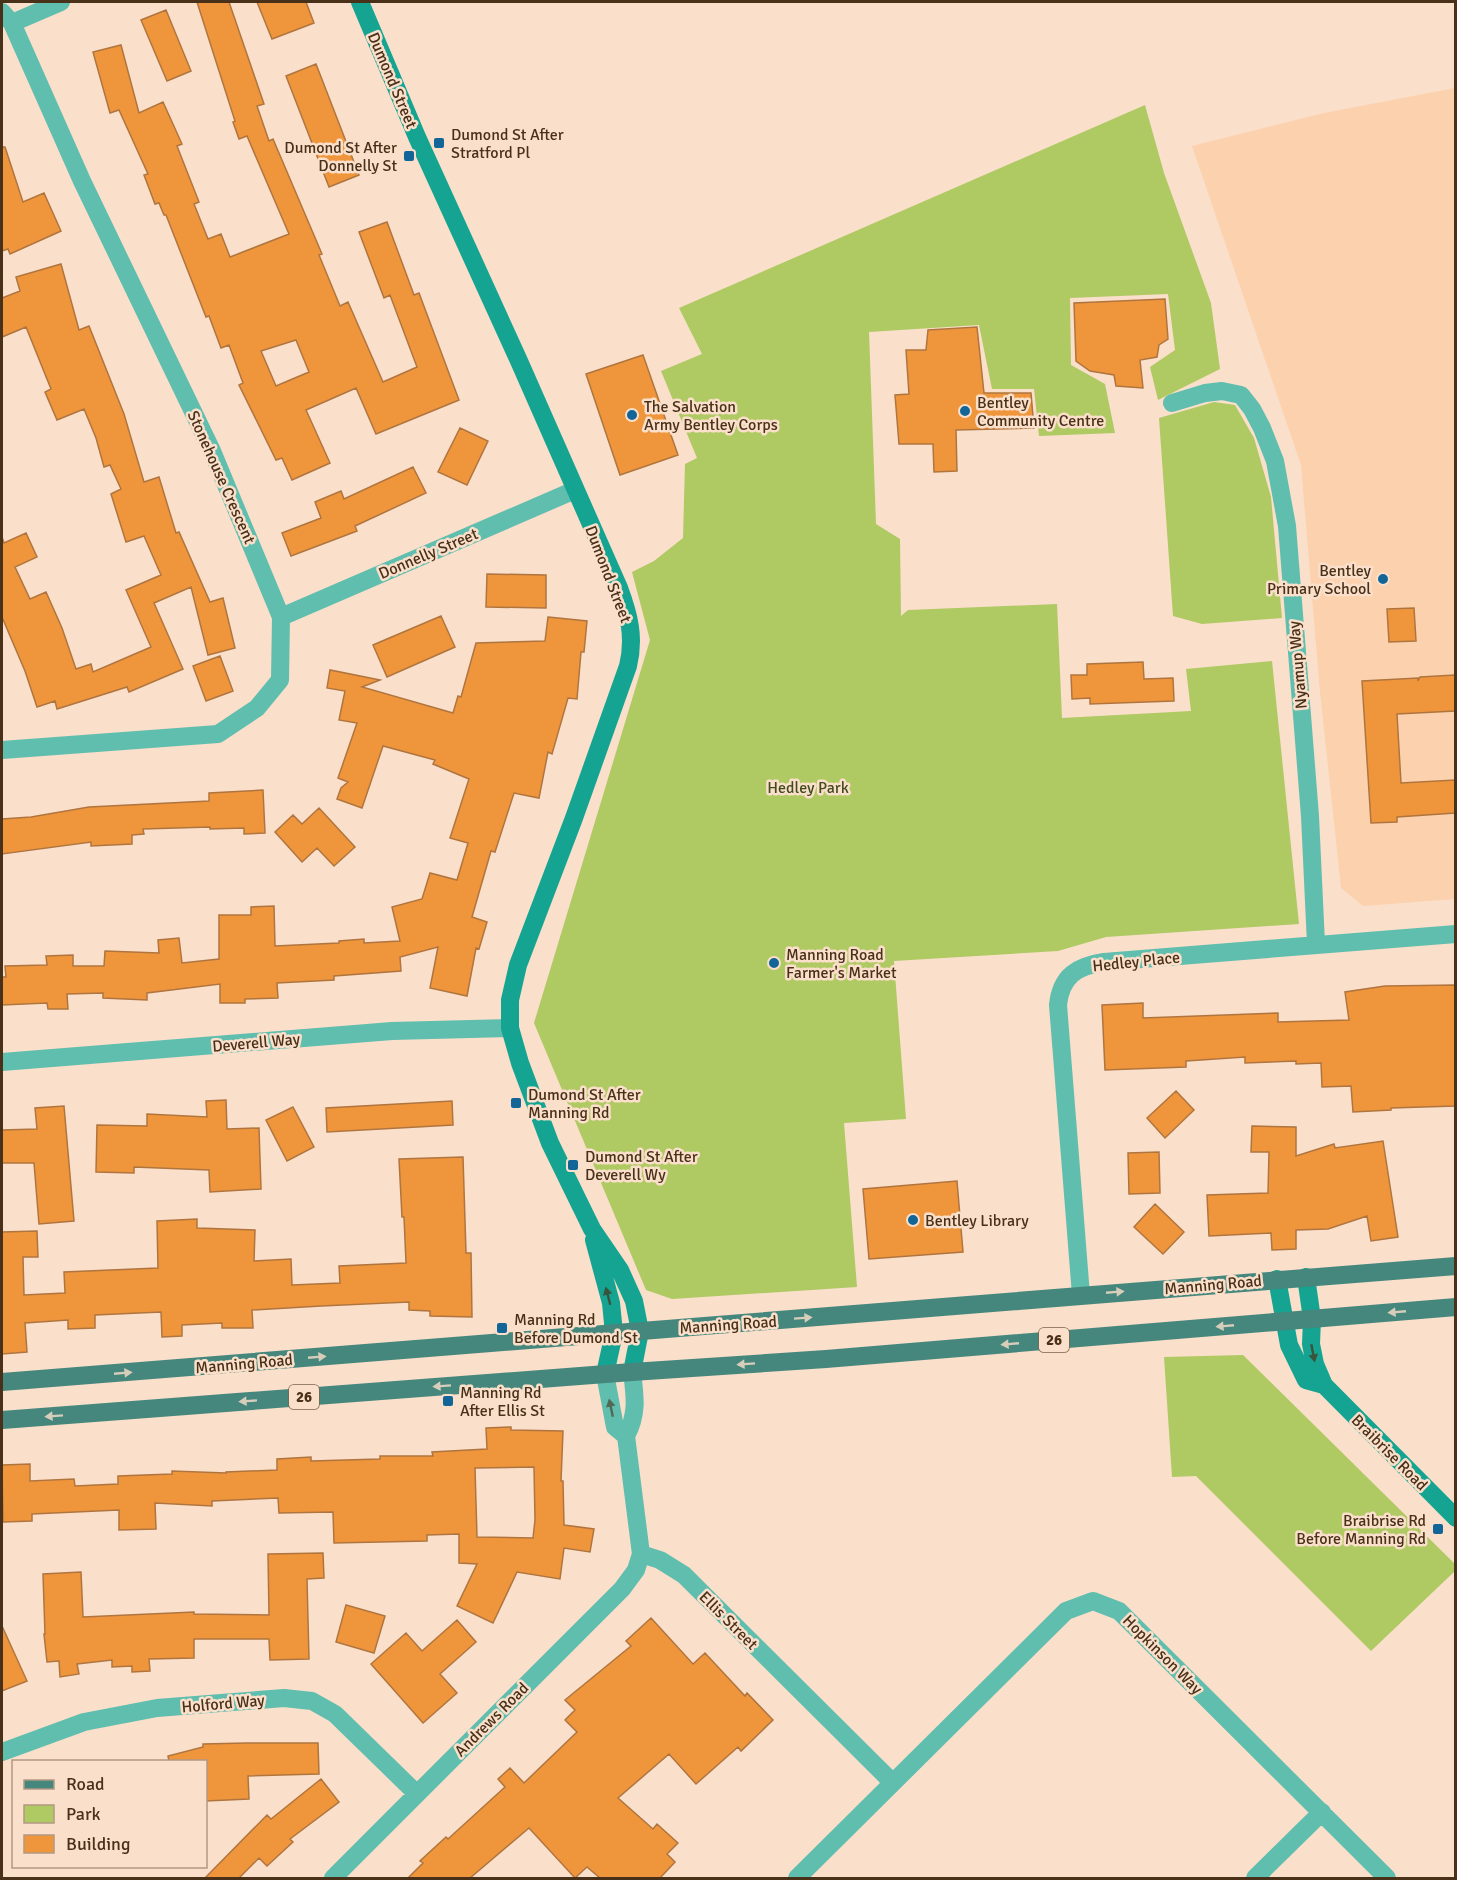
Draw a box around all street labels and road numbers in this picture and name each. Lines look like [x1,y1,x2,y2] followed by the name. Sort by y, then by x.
[363,29,421,132] street label: Dumond Street
[183,408,260,548] street label: Stonehouse Crescent
[580,523,636,626] street label: Dumond Street
[376,524,481,584] street label: Donnelly Street
[1284,620,1312,710] street label: Nyamup Way
[1091,947,1181,977] street label: Hedley Place
[211,1029,301,1057] street label: Deverell Way
[1164,1271,1263,1299] street label: Manning Road
[679,1312,778,1338] street label: Manning Road
[1039,1328,1069,1352] road number: 26
[195,1350,294,1378] street label: Manning Road
[289,1385,319,1409] road number: 26
[1347,1410,1432,1495] street label: Braibrise Road
[695,1587,762,1654] street label: Ellis Street
[1118,1611,1207,1699] street label: Hopkinson Way
[450,1678,533,1761] street label: Andrews Road
[181,1690,266,1718] street label: Holford Way

